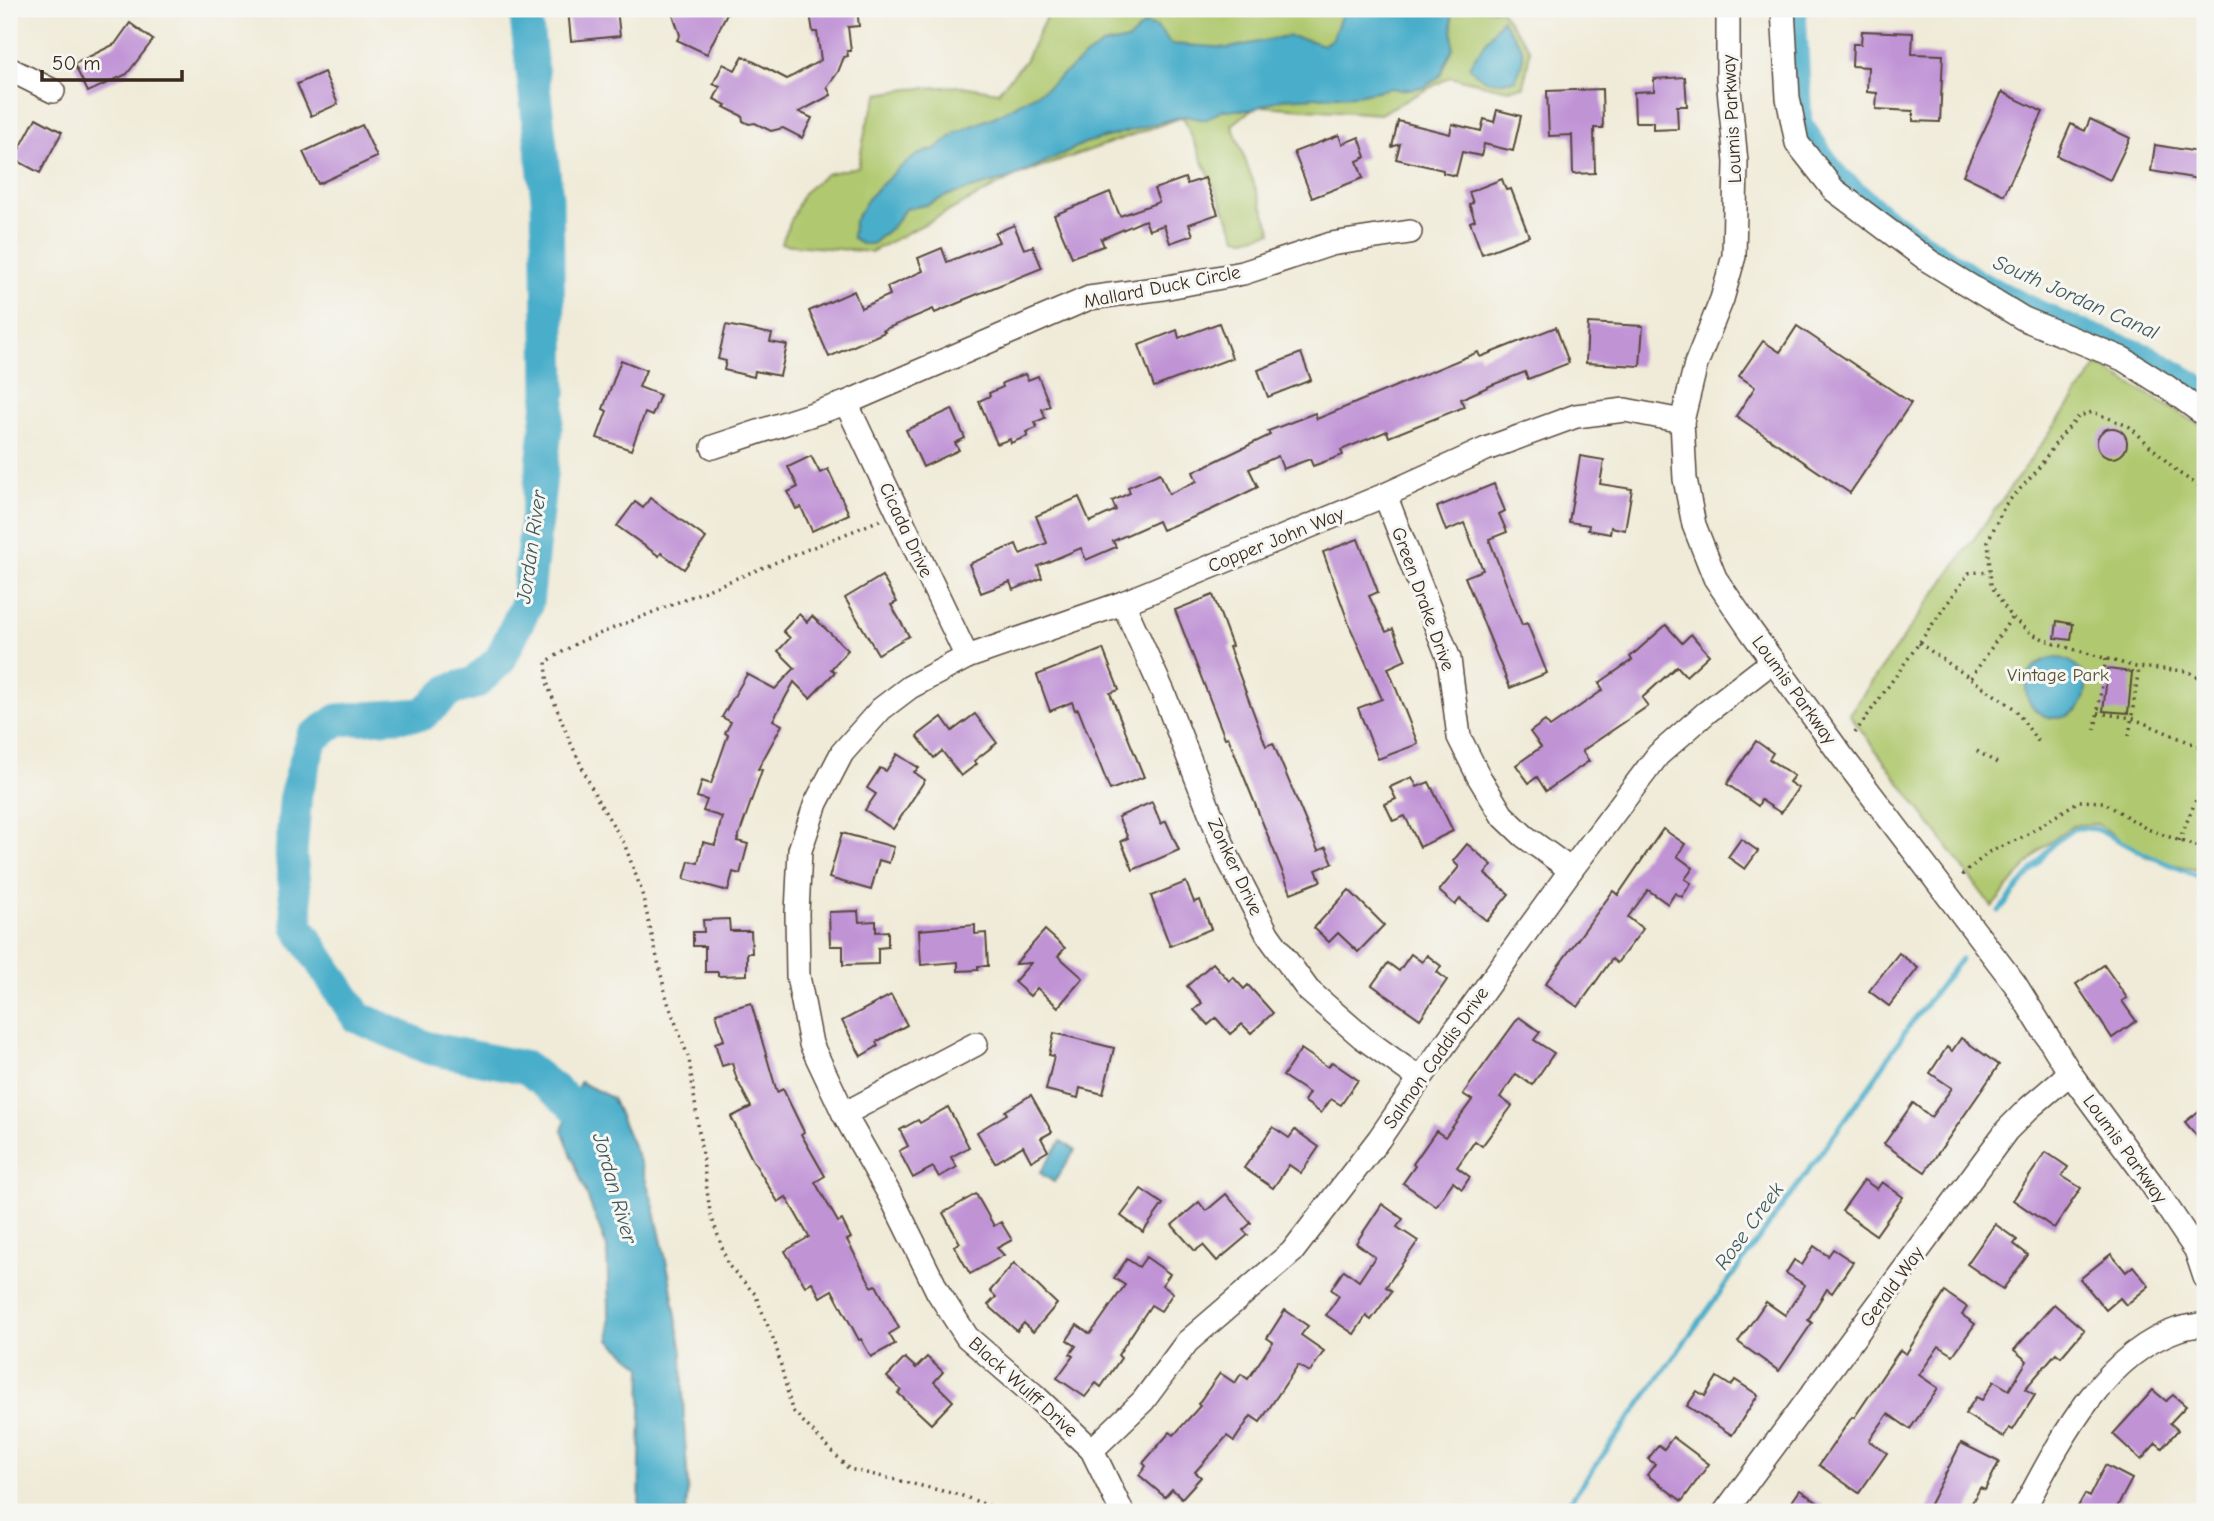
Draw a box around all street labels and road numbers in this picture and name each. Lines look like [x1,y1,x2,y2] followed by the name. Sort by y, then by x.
[1718,54,1746,184] street label: Loumis Parkway
[1082,261,1242,313] street label: Mallard Duck Circle
[874,479,938,581] street label: Cicada Drive
[1205,503,1348,577] street label: Copper John Way
[1387,524,1459,674] street label: Green Drake Drive
[1747,631,1841,749] street label: Loumis Parkway
[1203,815,1267,919] street label: Zonker Drive
[1379,983,1493,1133] street label: Salmon Caddis Drive
[2078,1090,2172,1208] street label: Loumis Parkway
[1855,1242,1929,1332] street label: Gerald Way
[964,1332,1082,1442] street label: Black Wulff Drive

